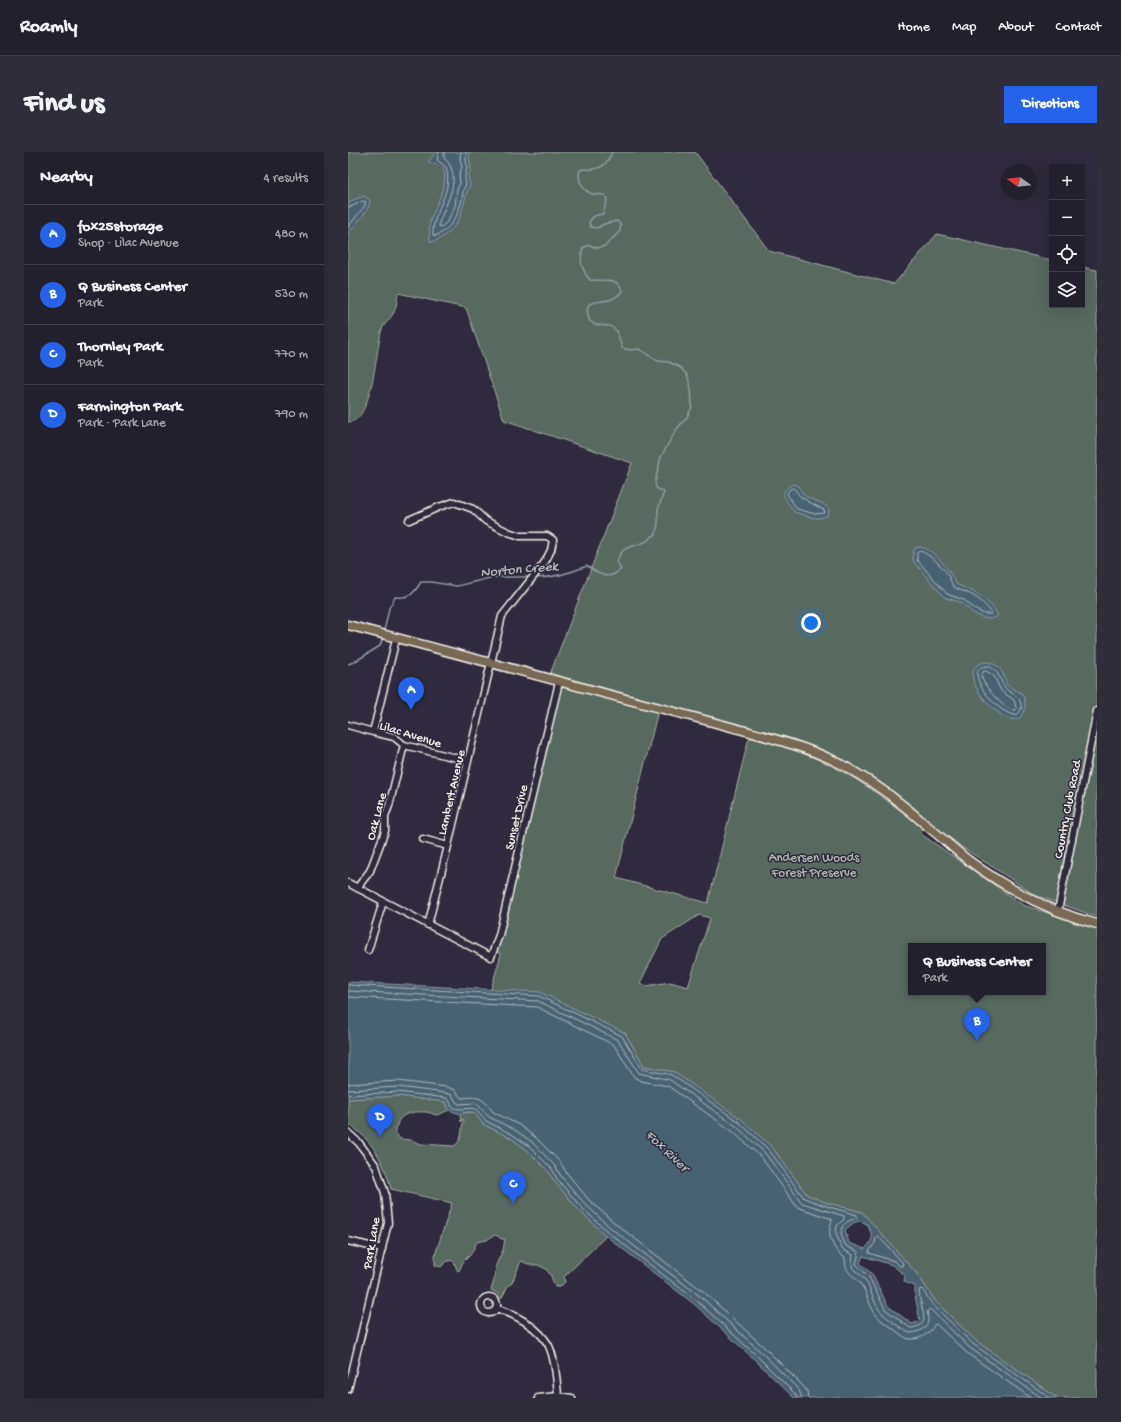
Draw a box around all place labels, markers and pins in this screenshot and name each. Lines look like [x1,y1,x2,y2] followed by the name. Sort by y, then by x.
[398,677,424,710] pin: A
[964,1008,990,1041] pin: B
[367,1104,393,1137] pin: D
[500,1171,526,1204] pin: C

